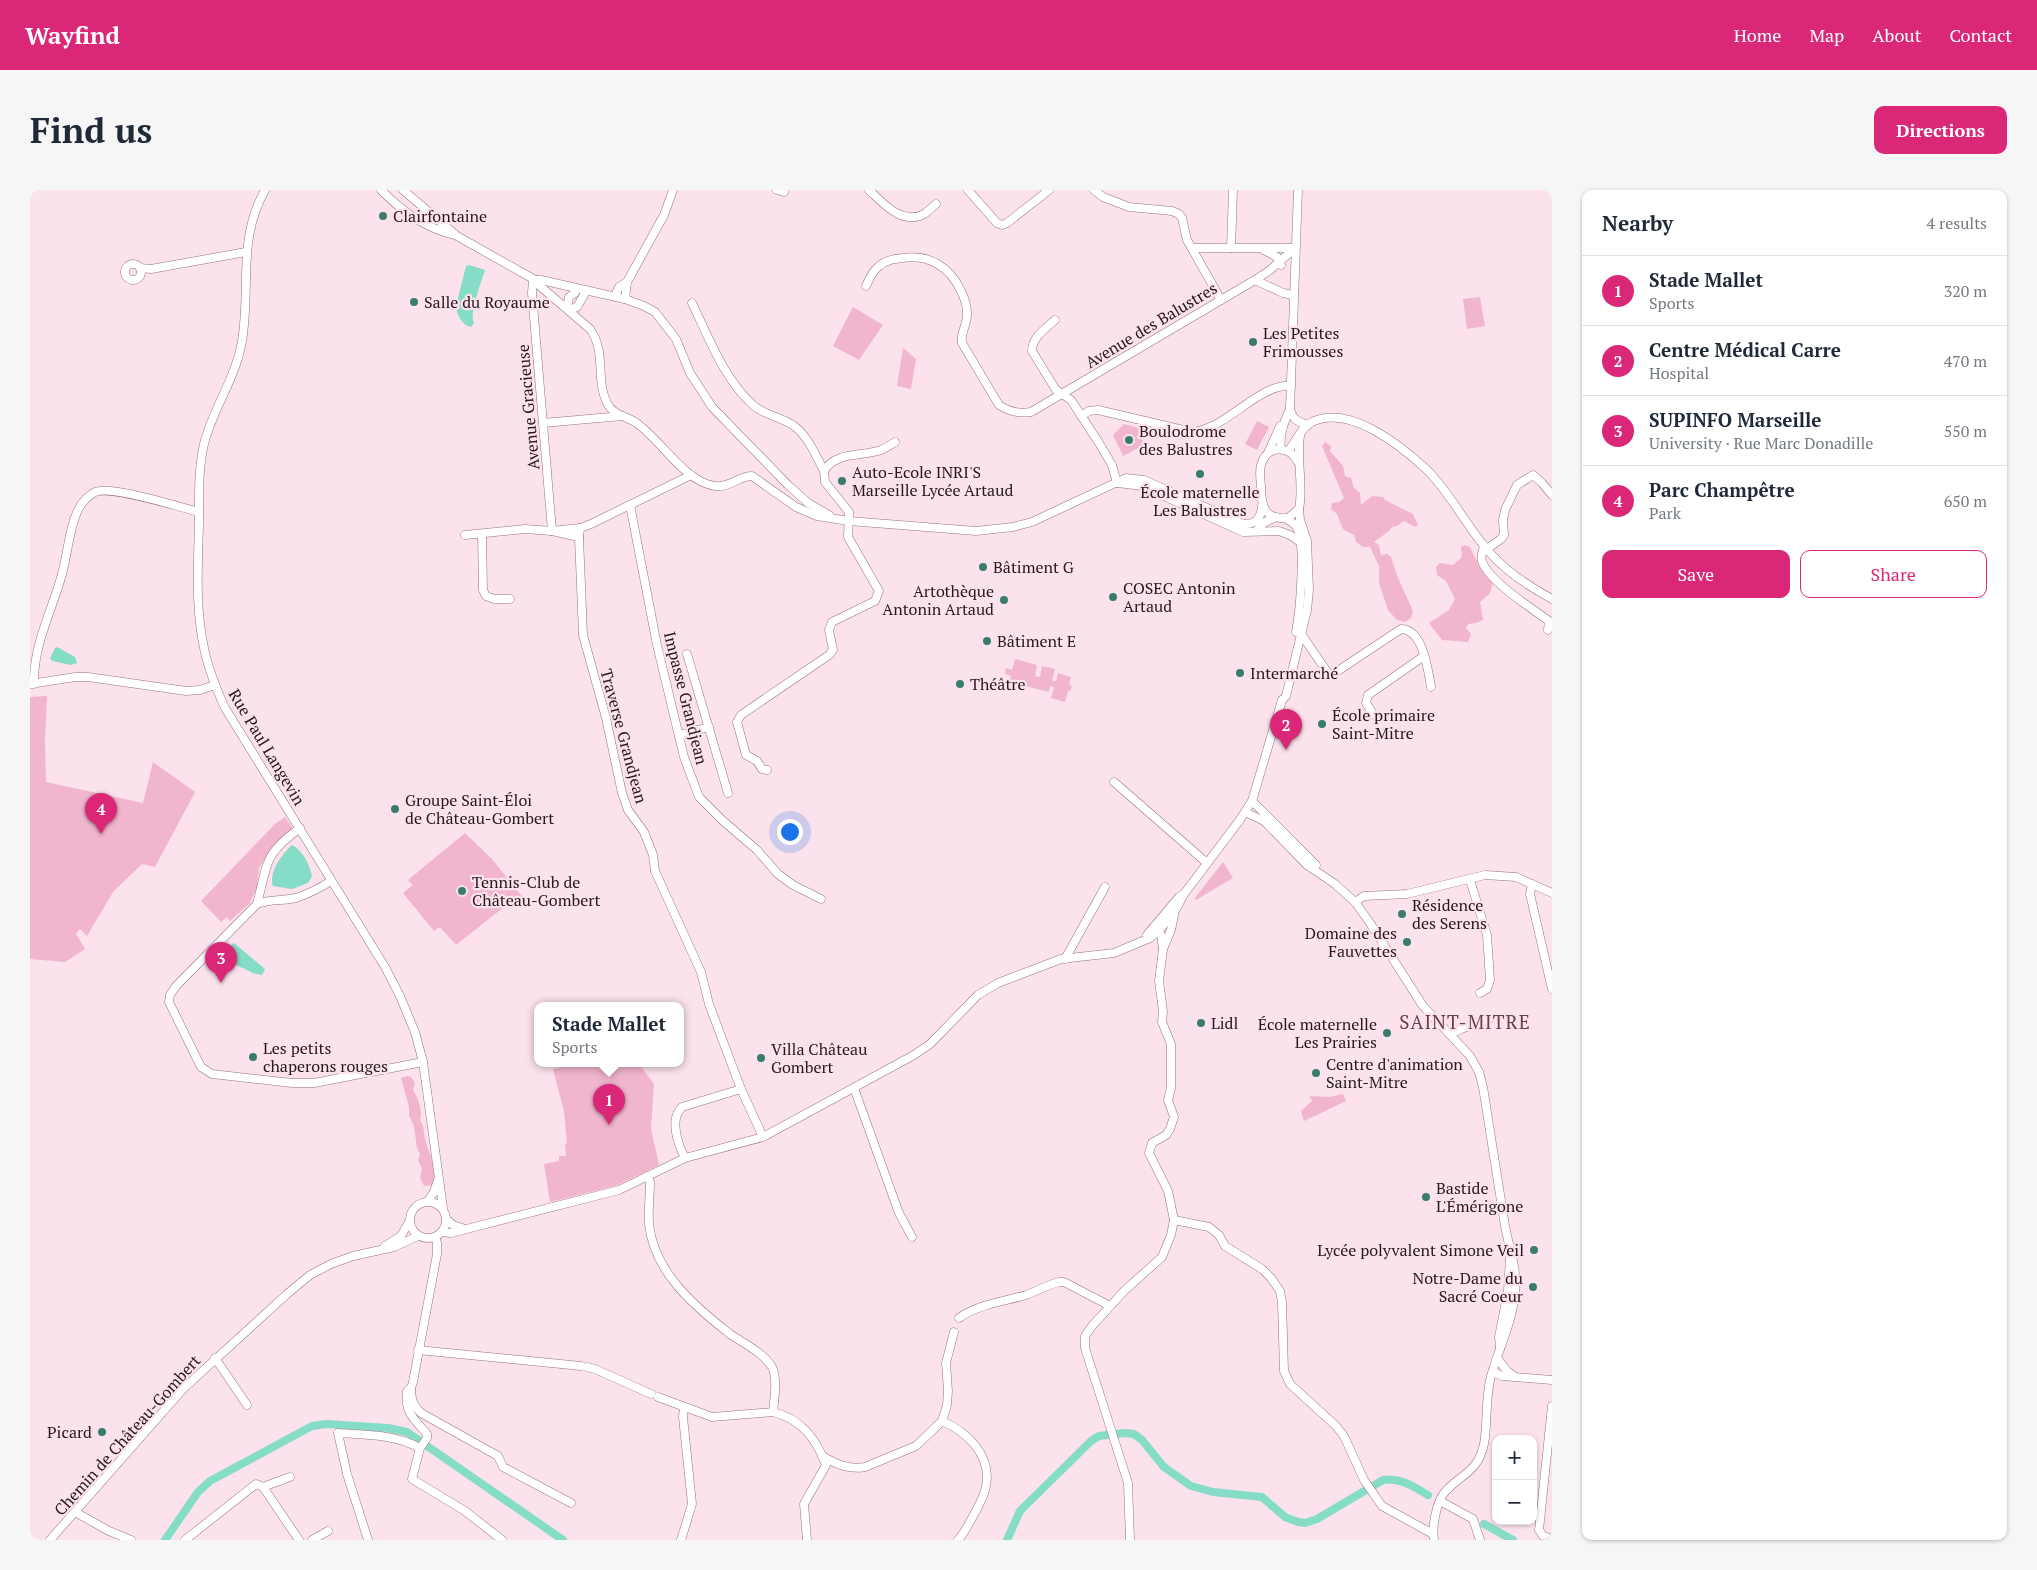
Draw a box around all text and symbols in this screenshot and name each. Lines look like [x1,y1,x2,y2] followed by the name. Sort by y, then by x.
[25,19,120,51] text: Wayfind
[1734,23,1781,47] text: Home
[1809,23,1844,47] text: Map
[1872,23,1921,47] text: About
[1949,23,2012,47] text: Contact
[1874,106,2007,154] button: Directions
[30,107,152,153] text: Find us
[393,205,487,227] place label: Clairfontaine
[1602,209,1673,237] text: Nearby
[377,210,389,222] marker: Clairfontaine
[1927,212,1987,234] text: 4 results
[1649,267,1763,292] text: Stade Mallet
[1081,277,1221,373] street label: Avenue des Balustres
[1613,280,1623,302] text: 1
[1944,280,1987,302] text: 320 m
[424,291,550,313] place label: Salle du Royaume
[1649,292,1695,314] text: Sports
[408,296,420,308] marker: Salle du Royaume
[1263,322,1343,362] place label: Les Petites Frimousses
[1247,336,1259,348] marker: Les Petites Frimousses
[1649,337,1841,362] text: Centre Médical Carre
[512,343,544,471] street label: Avenue Gracieuse
[1613,350,1623,372] text: 2
[1944,350,1987,372] text: 470 m
[1649,362,1709,384] text: Hospital
[1649,407,1822,432] text: SUPINFO Marseille
[1139,420,1233,460] place label: Boulodrome des Balustres
[1613,420,1623,442] text: 3
[1944,420,1987,442] text: 550 m
[1649,432,1873,454] text: University · Rue Marc Donadille
[1123,434,1135,446] marker: Boulodrome des Balustres
[852,461,1013,501] place label: Auto-Ecole INRI'S Marseille Lycée Artaud
[1194,468,1206,480] marker: École maternelle Les Balustres
[836,475,848,487] marker: Auto-Ecole INRI'S Marseille Lycée Artaud
[1649,477,1795,502] text: Parc Champêtre
[1140,481,1260,521] place label: École maternelle Les Balustres
[1613,490,1623,512] text: 4
[1944,490,1987,512] text: 650 m
[1649,502,1681,524] text: Park
[1602,550,1790,598] button: Save
[1800,550,1987,598] button: Share
[993,556,1074,578] place label: Bâtiment G
[977,561,989,573] marker: Bâtiment G
[1123,577,1236,617] place label: COSEC Antonin Artaud
[882,580,994,620] place label: Artothèque Antonin Artaud
[1107,591,1119,603] marker: COSEC Antonin Artaud
[998,594,1010,606] marker: Artothèque Antonin Artaud
[659,629,713,767] street label: Impasse Grandjean
[997,630,1076,652] place label: Bâtiment E
[981,635,993,647] marker: Bâtiment E
[1250,662,1338,684] place label: Intermarché
[595,666,653,806] street label: Traverse Grandjean
[1234,667,1246,679] marker: Intermarché
[970,673,1026,695] place label: Théâtre
[954,678,966,690] marker: Théâtre
[224,685,311,810] street label: Rue Paul Langevin
[1332,704,1435,744] place label: École primaire Saint-Mitre
[1270,709,1302,750] pin: 2
[1316,718,1328,730] marker: École primaire Saint-Mitre
[405,789,554,829] place label: Groupe Saint-Éloi de Château-Gombert
[85,793,117,834] pin: 4
[389,803,401,815] marker: Groupe Saint-Éloi de Château-Gombert
[777,819,803,845] your location
[472,871,600,911] place label: Tennis-Club de Château-Gombert
[456,885,468,897] marker: Tennis-Club de Château-Gombert
[1412,894,1487,934] place label: Résidence des Serens
[1396,908,1408,920] marker: Résidence des Serens
[1305,922,1397,962] place label: Domaine des Fauvettes
[1401,936,1413,948] marker: Domaine des Fauvettes
[205,942,237,983] pin: 3
[534,1002,684,1067] popup
[1399,1009,1531,1034] district label: SAINT-MITRE
[552,1011,666,1036] text: Stade Mallet
[1211,1012,1238,1034] place label: Lidl
[1258,1013,1377,1053] place label: École maternelle Les Prairies
[1195,1017,1207,1029] marker: Lidl
[1381,1027,1393,1039] marker: École maternelle Les Prairies
[552,1036,597,1058] text: Sports
[263,1037,388,1077] place label: Les petits chaperons rouges
[771,1038,867,1078] place label: Villa Château Gombert
[247,1051,259,1063] marker: Les petits chaperons rouges
[755,1052,767,1064] marker: Villa Château Gombert
[1326,1053,1463,1093] place label: Centre d'animation Saint-Mitre
[1310,1067,1322,1079] marker: Centre d'animation Saint-Mitre
[593,1084,625,1125] pin: 1
[1436,1177,1523,1217] place label: Bastide L'Émérigone
[1420,1191,1432,1203] marker: Bastide L'Émérigone
[1317,1239,1524,1261] place label: Lycée polyvalent Simone Veil
[1528,1244,1540,1256] marker: Lycée polyvalent Simone Veil
[1412,1267,1524,1307] place label: Notre-Dame du Sacré Coeur
[1527,1281,1539,1293] marker: Notre-Dame du Sacré Coeur
[49,1350,205,1520] street label: Chemin de Château-Gombert
[47,1421,92,1443] place label: Picard
[96,1426,108,1438] marker: Picard
[1492,1435,1537,1525] map controls
[1492,1435,1537,1480] button: +
[1492,1480,1537,1525] button: −

